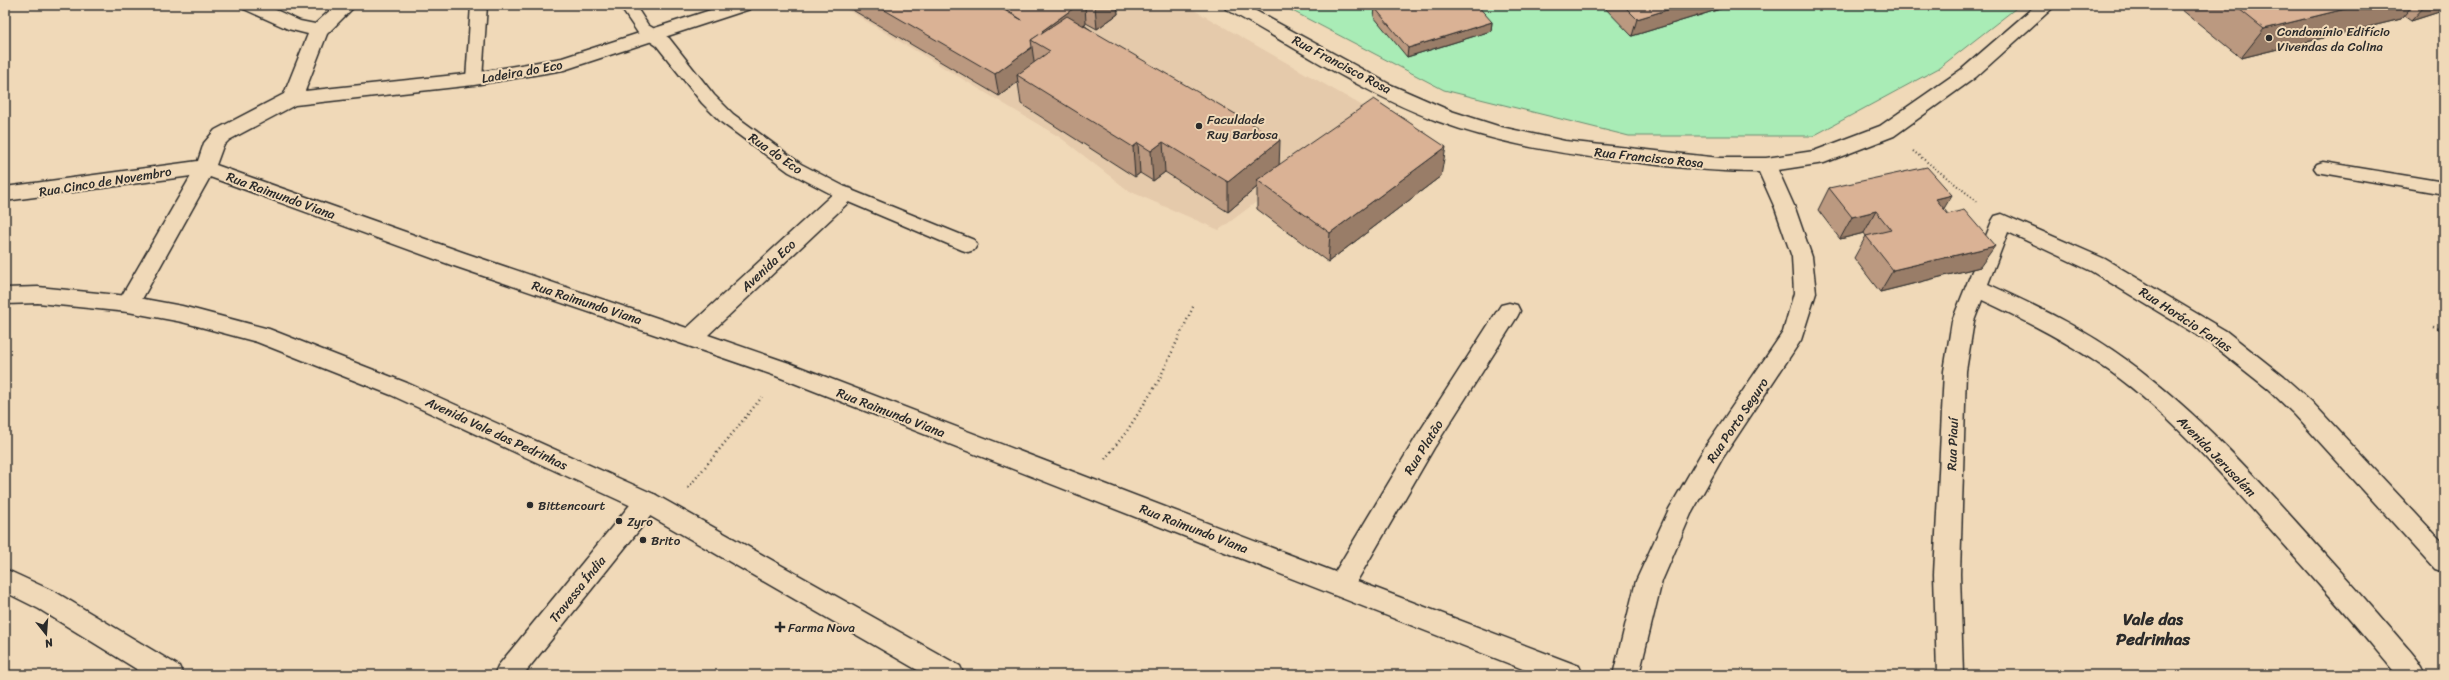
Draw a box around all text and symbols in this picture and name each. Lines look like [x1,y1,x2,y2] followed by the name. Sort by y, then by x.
[2277,20,2390,58] place label: Condomínio Edifício Vivendas da Colina
[1288,29,1396,101] street label: Rua Francisco Rosa
[2264,33,2274,43] marker: Condomínio Edifício Vivendas da Colina
[480,53,565,90] street label: Ladeira do Eco
[1207,108,1279,146] place label: Faculdade Ruy Barbosa
[1194,121,1204,131] marker: Faculdade Ruy Barbosa
[744,126,808,181] street label: Rua do Eco
[1593,140,1705,175] street label: Rua Francisco Rosa
[37,160,173,203] street label: Rua Cinco de Novembro
[223,165,339,226] street label: Rua Raimundo Viana
[735,233,802,298] street label: Avenida Eco
[529,274,645,331] street label: Rua Raimundo Viana
[2134,281,2238,359] street label: Rua Horácio Farias
[1700,373,1775,468] street label: Rua Porto Seguro
[833,381,949,444] street label: Rua Raimundo Viana
[421,390,572,477] street label: Avenida Vale das Pedrinhas
[2171,409,2262,503] street label: Avenida Jerusalém
[1397,415,1450,479] street label: Rua Platão
[1940,416,1965,471] street label: Rua Piauí
[538,494,605,517] place label: Bittencourt
[1136,497,1252,560] street label: Rua Raimundo Viana
[525,500,535,510] marker: Bittencourt
[627,510,653,533] place label: Zyro
[614,516,624,526] marker: Zyro
[651,529,681,552] place label: Brito
[638,535,648,545] marker: Brito
[543,550,612,628] street label: Travessa Índia
[2116,604,2191,654] district label: Vale das Pedrinhas
[26,614,66,654] north arrow
[788,616,855,639] place label: Farma Nova
[775,622,785,632] marker: Farma Nova
[42,633,56,653] text: N

